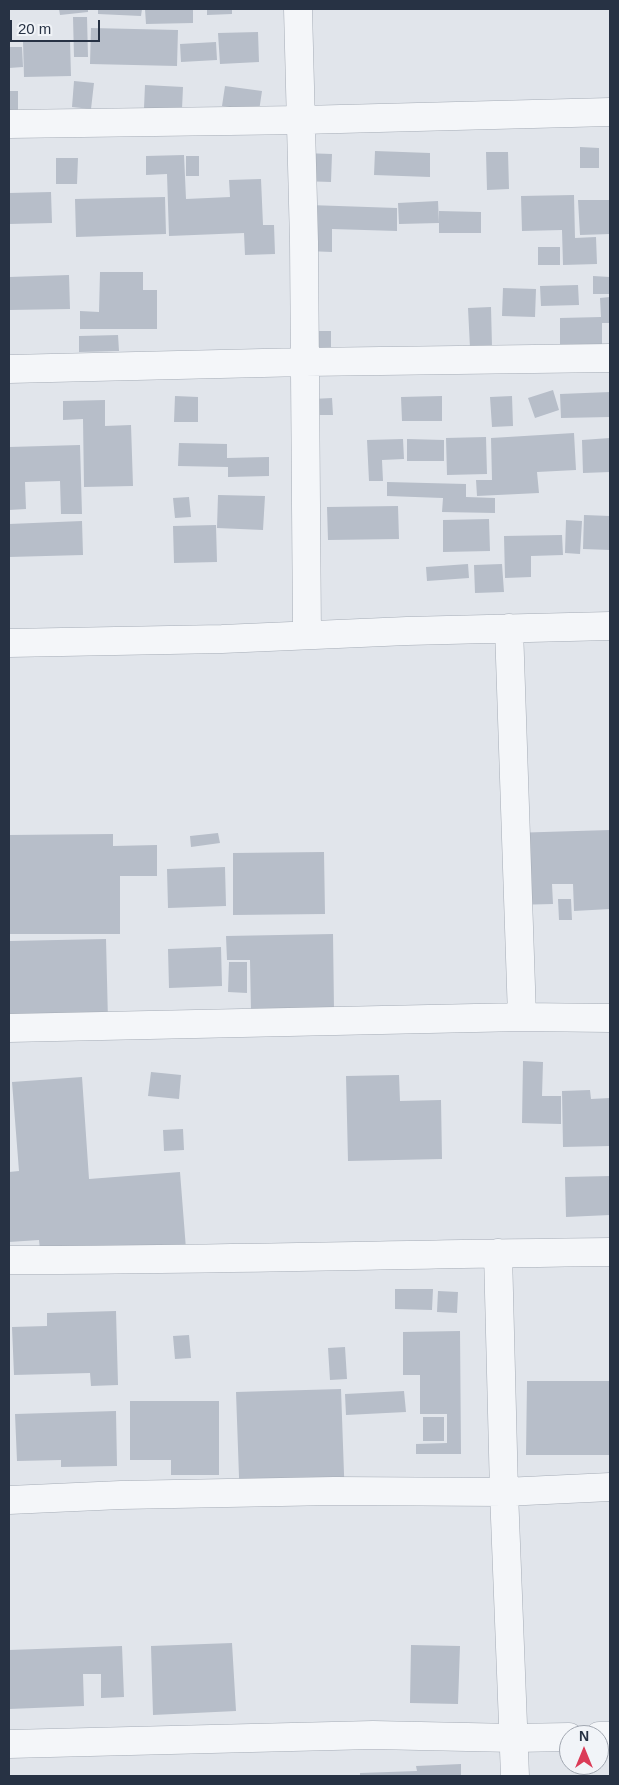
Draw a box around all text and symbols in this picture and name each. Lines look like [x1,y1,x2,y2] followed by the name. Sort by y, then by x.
[12,10,102,42] scale bar
[18,20,51,37] text: 20 m
[559,1725,609,1775] north arrow
[579,1728,589,1744] text: N

